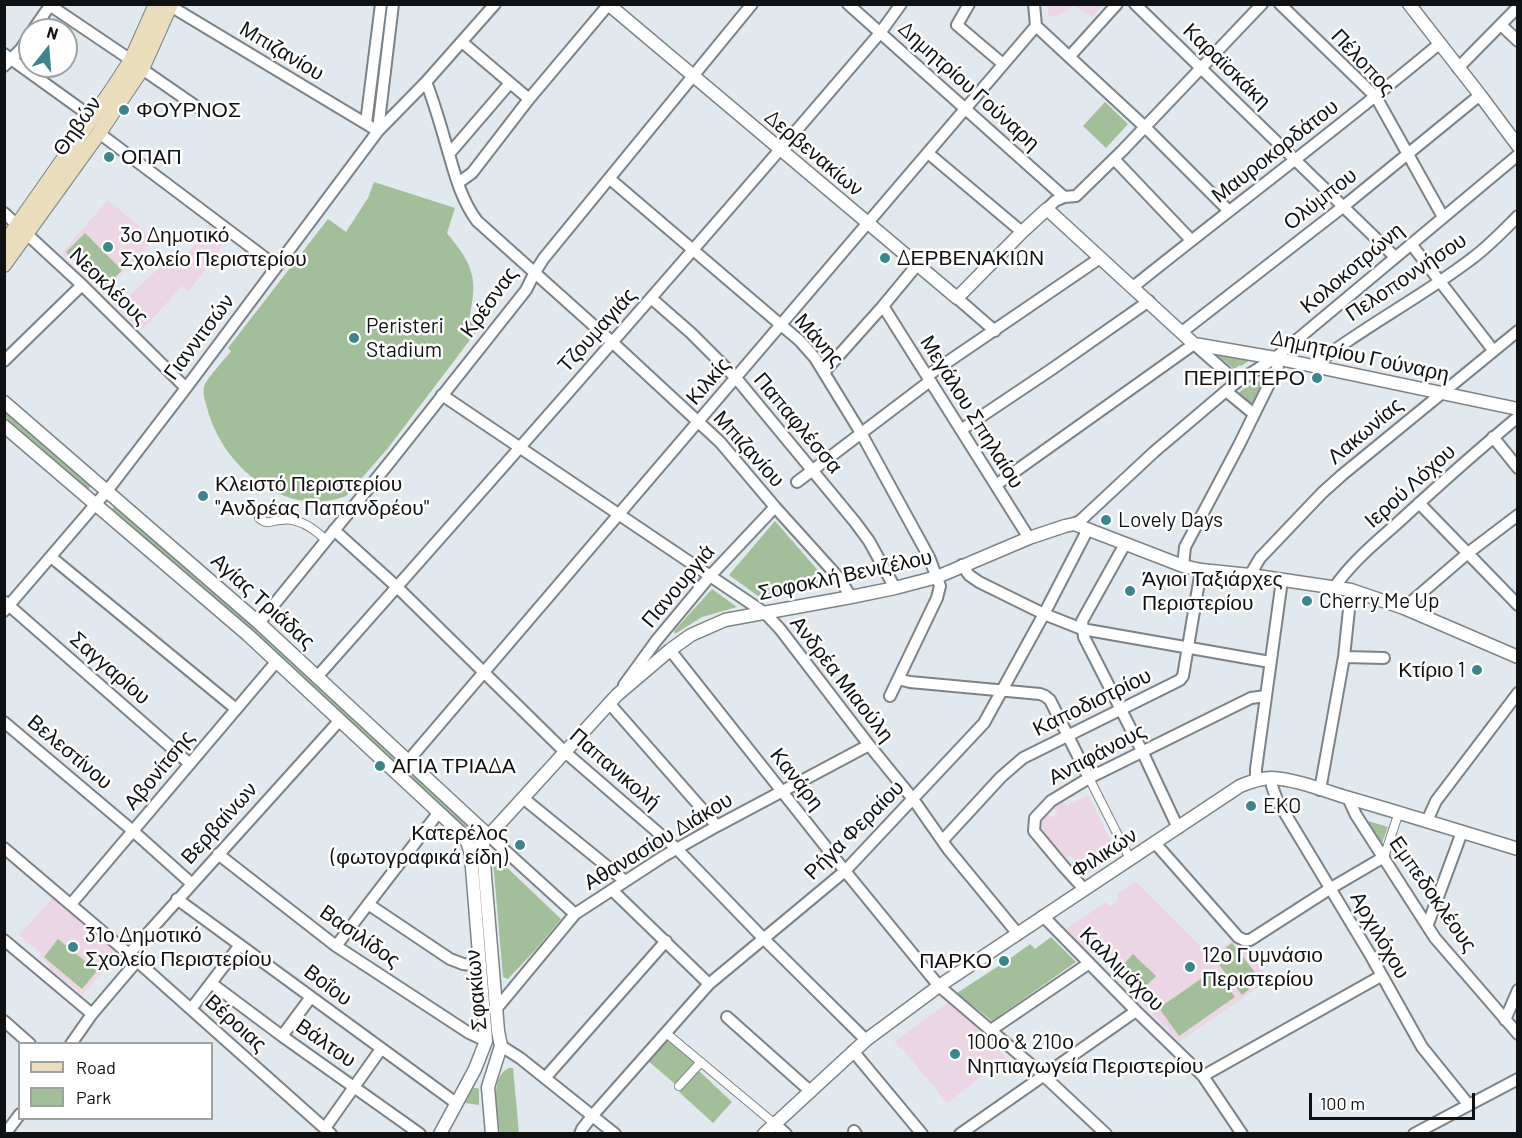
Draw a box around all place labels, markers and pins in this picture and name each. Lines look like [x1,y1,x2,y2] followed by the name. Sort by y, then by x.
[136,97,241,123] place label: ΦΟΥΡΝΟΣ
[117,103,131,117] marker: ΦΟΥΡΝΟΣ
[121,144,182,170] place label: ΟΠΑΠ
[102,150,116,164] marker: ΟΠΑΠ
[120,222,307,272] place label: 3ο Δημοτικό Σχολείο Περιστερίου
[101,240,115,254] marker: 3ο Δημοτικό Σχολείο Περιστερίου
[897,245,1044,271] place label: ΔΕΡΒΕΝΑΚΙΩΝ
[878,251,892,265] marker: ΔΕΡΒΕΝΑΚΙΩΝ
[366,313,444,363] place label: Peristeri Stadium
[347,331,361,345] marker: Peristeri Stadium
[1184,365,1305,391] place label: ΠΕΡΙΠΤΕΡΟ
[1310,371,1324,385] marker: ΠΕΡΙΠΤΕΡΟ
[215,471,429,521] place label: Κλειστό Περιστερίου "Ανδρέας Παπανδρέου"
[196,489,210,503] marker: Κλειστό Περιστερίου "Ανδρέας Παπανδρέου"
[1118,507,1223,533] place label: Lovely Days
[1099,513,1113,527] marker: Lovely Days
[1142,566,1283,616] place label: Άγιοι Ταξιάρχες Περιστερίου
[1123,584,1137,598] marker: Άγιοι Ταξιάρχες Περιστερίου
[1319,588,1439,614] place label: Cherry Me Up
[1300,594,1314,608] marker: Cherry Me Up
[1398,657,1465,683] place label: Κτίριο 1
[1470,663,1484,677] marker: Κτίριο 1
[392,753,516,779] place label: ΑΓΙΑ ΤΡΙΑΔΑ
[373,759,387,773] marker: ΑΓΙΑ ΤΡΙΑΔΑ
[1263,793,1301,819] place label: EKO
[1244,799,1258,813] marker: EKO
[331,820,508,870] place label: Κατερέλος (φωτογραφικά είδη)
[513,838,527,852] marker: Κατερέλος (φωτογραφικά είδη)
[85,922,272,972] place label: 31ο Δημοτικό Σχολείο Περιστερίου
[66,940,80,954] marker: 31ο Δημοτικό Σχολείο Περιστερίου
[1202,942,1323,992] place label: 12ο Γυμνάσιο Περιστερίου
[919,948,992,974] place label: ΠΑΡΚΟ
[997,954,1011,968] marker: ΠΑΡΚΟ
[1183,960,1197,974] marker: 12ο Γυμνάσιο Περιστερίου
[967,1029,1204,1079] place label: 100ο & 210ο Νηπιαγωγεία Περιστερίου
[948,1047,962,1061] marker: 100ο & 210ο Νηπιαγωγεία Περιστερίου

